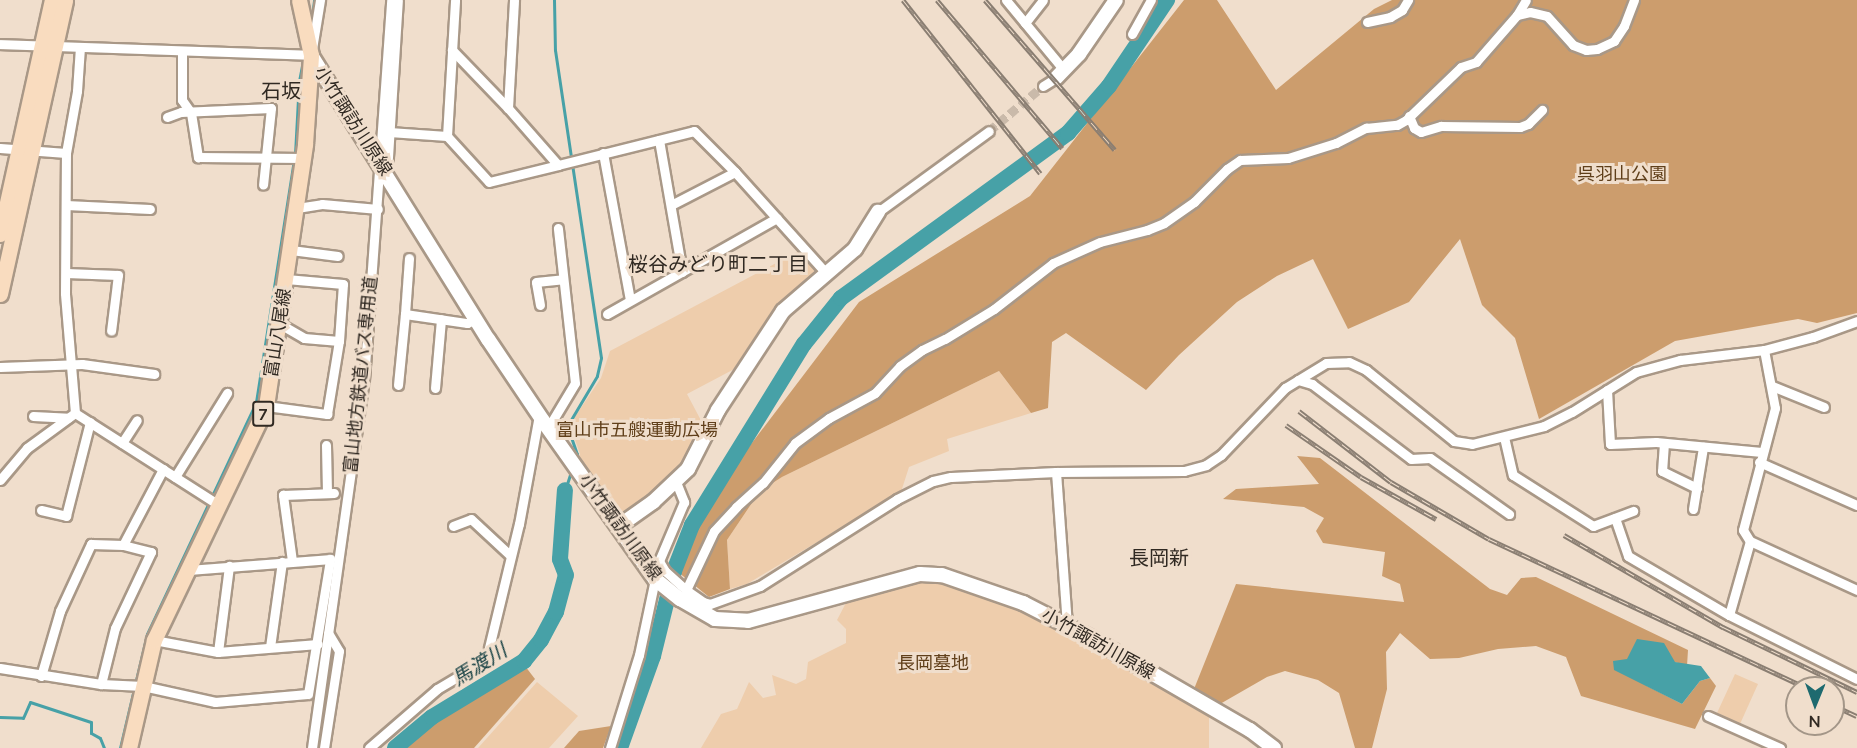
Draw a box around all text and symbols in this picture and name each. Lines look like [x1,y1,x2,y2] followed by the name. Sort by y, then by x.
[310,62,396,180] street label: 小竹諏訪川原線
[261,78,301,102] district label: 石坂
[1577,163,1667,185] park label: 呉羽山公園
[628,251,808,275] district label: 桜谷みどり町二丁目
[340,275,382,475] street label: 富山地方鉄道バス専用道
[260,287,296,379] street label: 富山八尾線
[251,401,275,427] road number: 7
[556,419,718,441] park label: 富山市五艘運動広場
[574,470,666,584] street label: 小竹諏訪川原線
[1129,545,1189,569] district label: 長岡新
[1038,604,1158,684] street label: 小竹諏訪川原線
[447,638,511,690] water label: 馬渡川
[897,652,969,674] park label: 長岡墓地
[1785,676,1845,736] north arrow
[1809,712,1821,732] text: N

